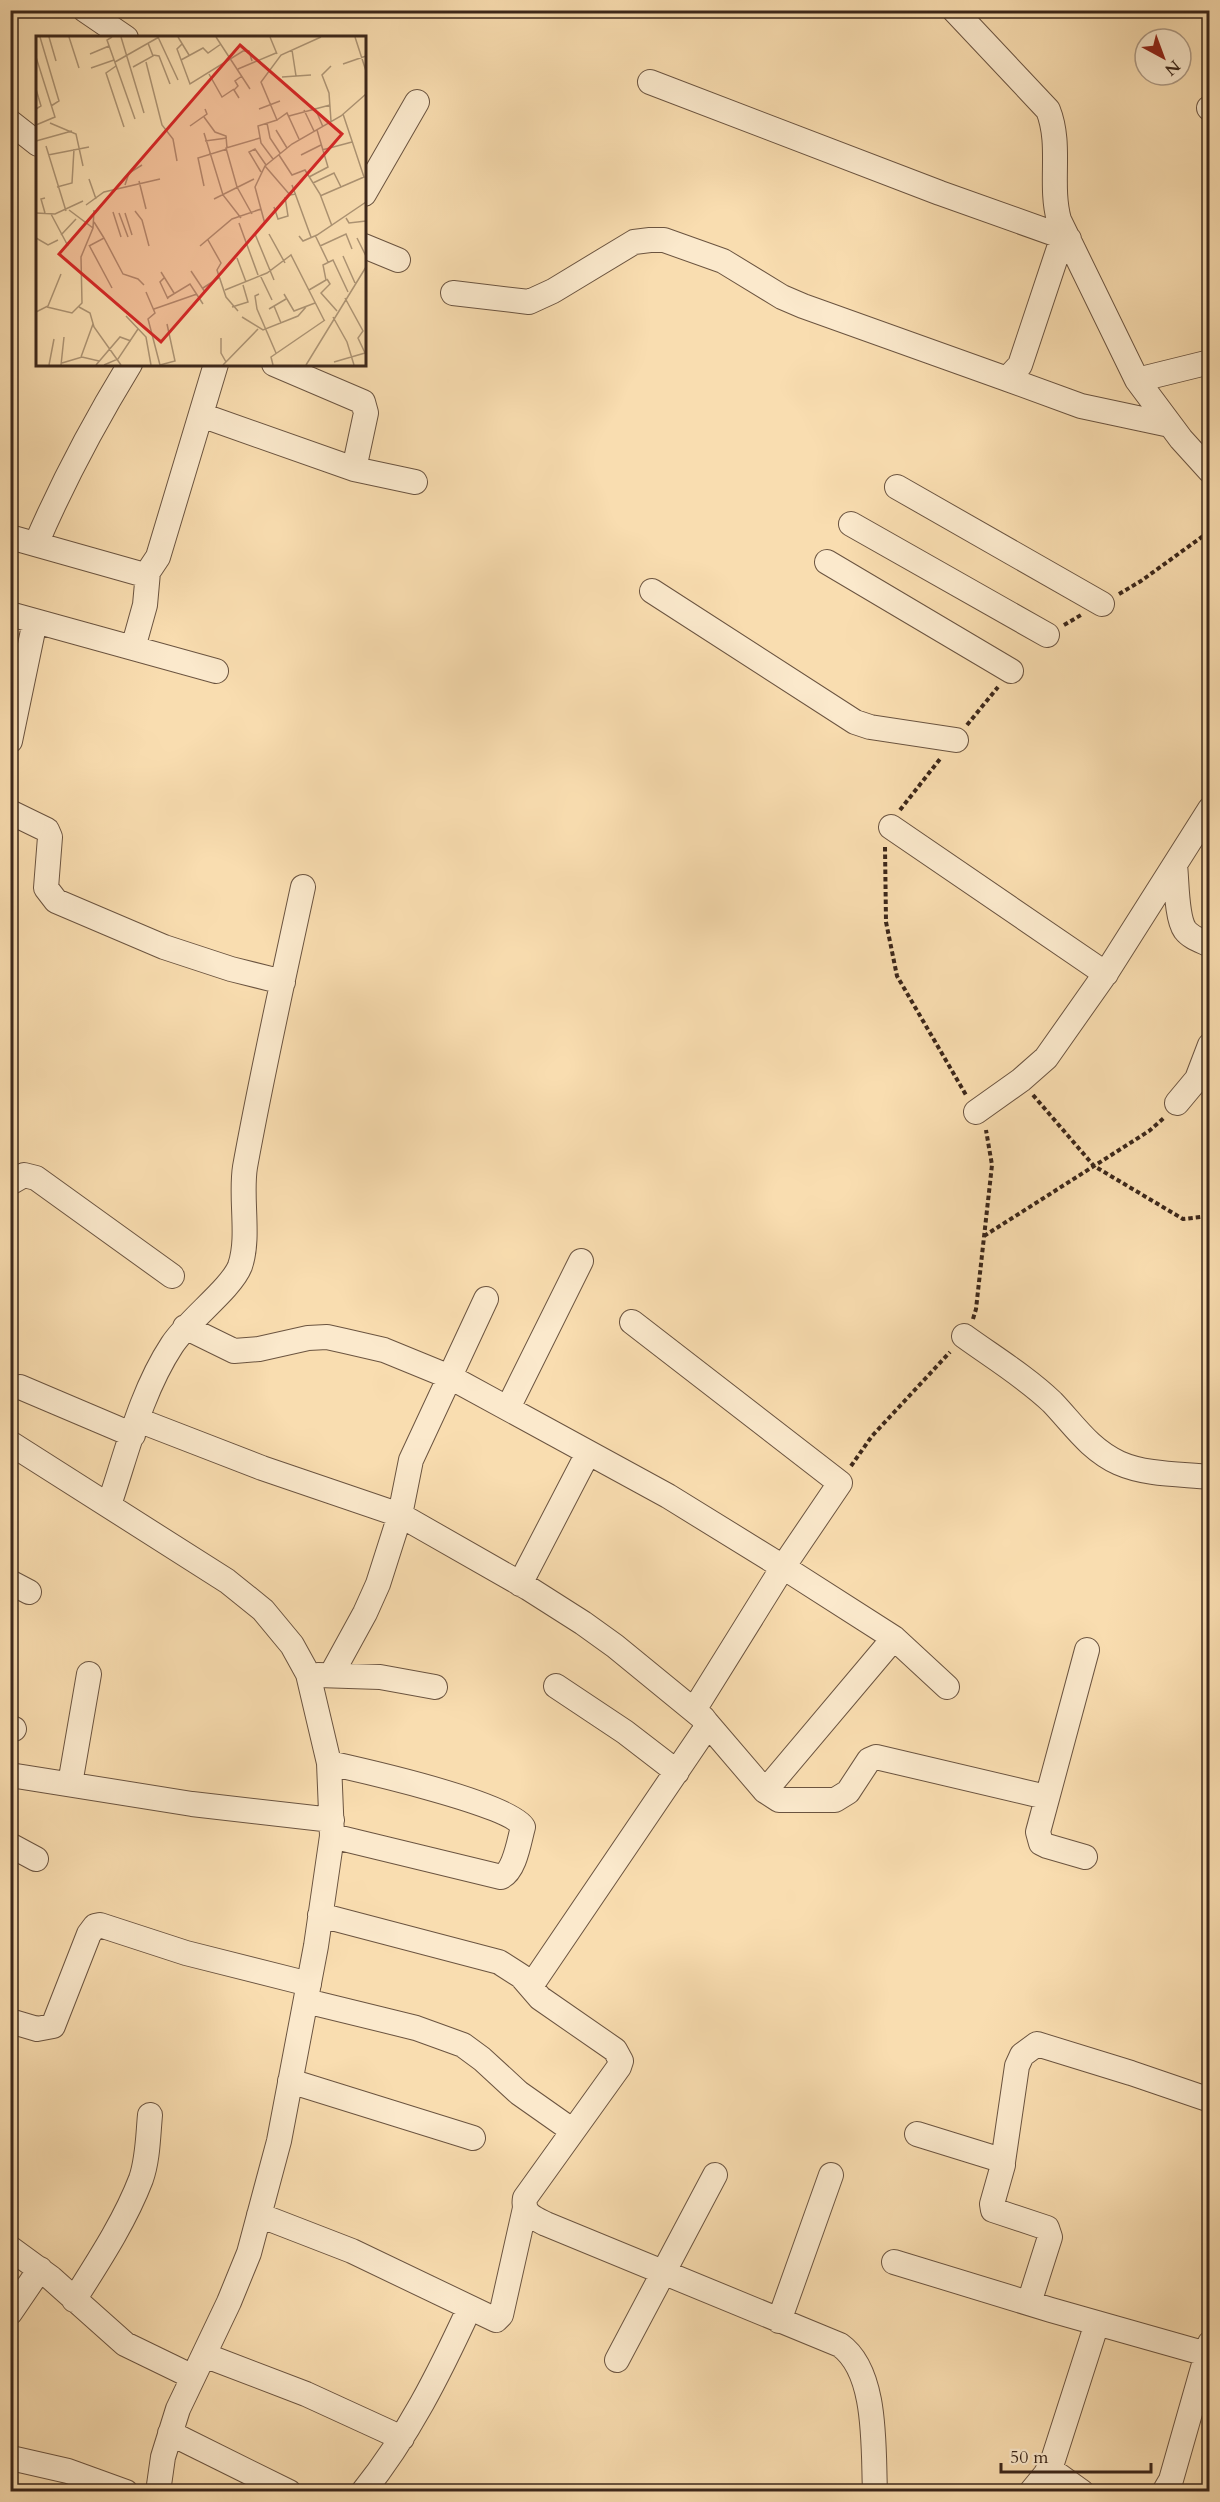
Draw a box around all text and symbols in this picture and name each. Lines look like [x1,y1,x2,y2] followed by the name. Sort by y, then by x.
[1133,27,1193,87] north arrow
[36,36,366,366] inset map
[1160,55,1185,80] text: N
[1001,2436,1151,2474] scale bar
[1010,2445,1049,2470] text: 50 m

